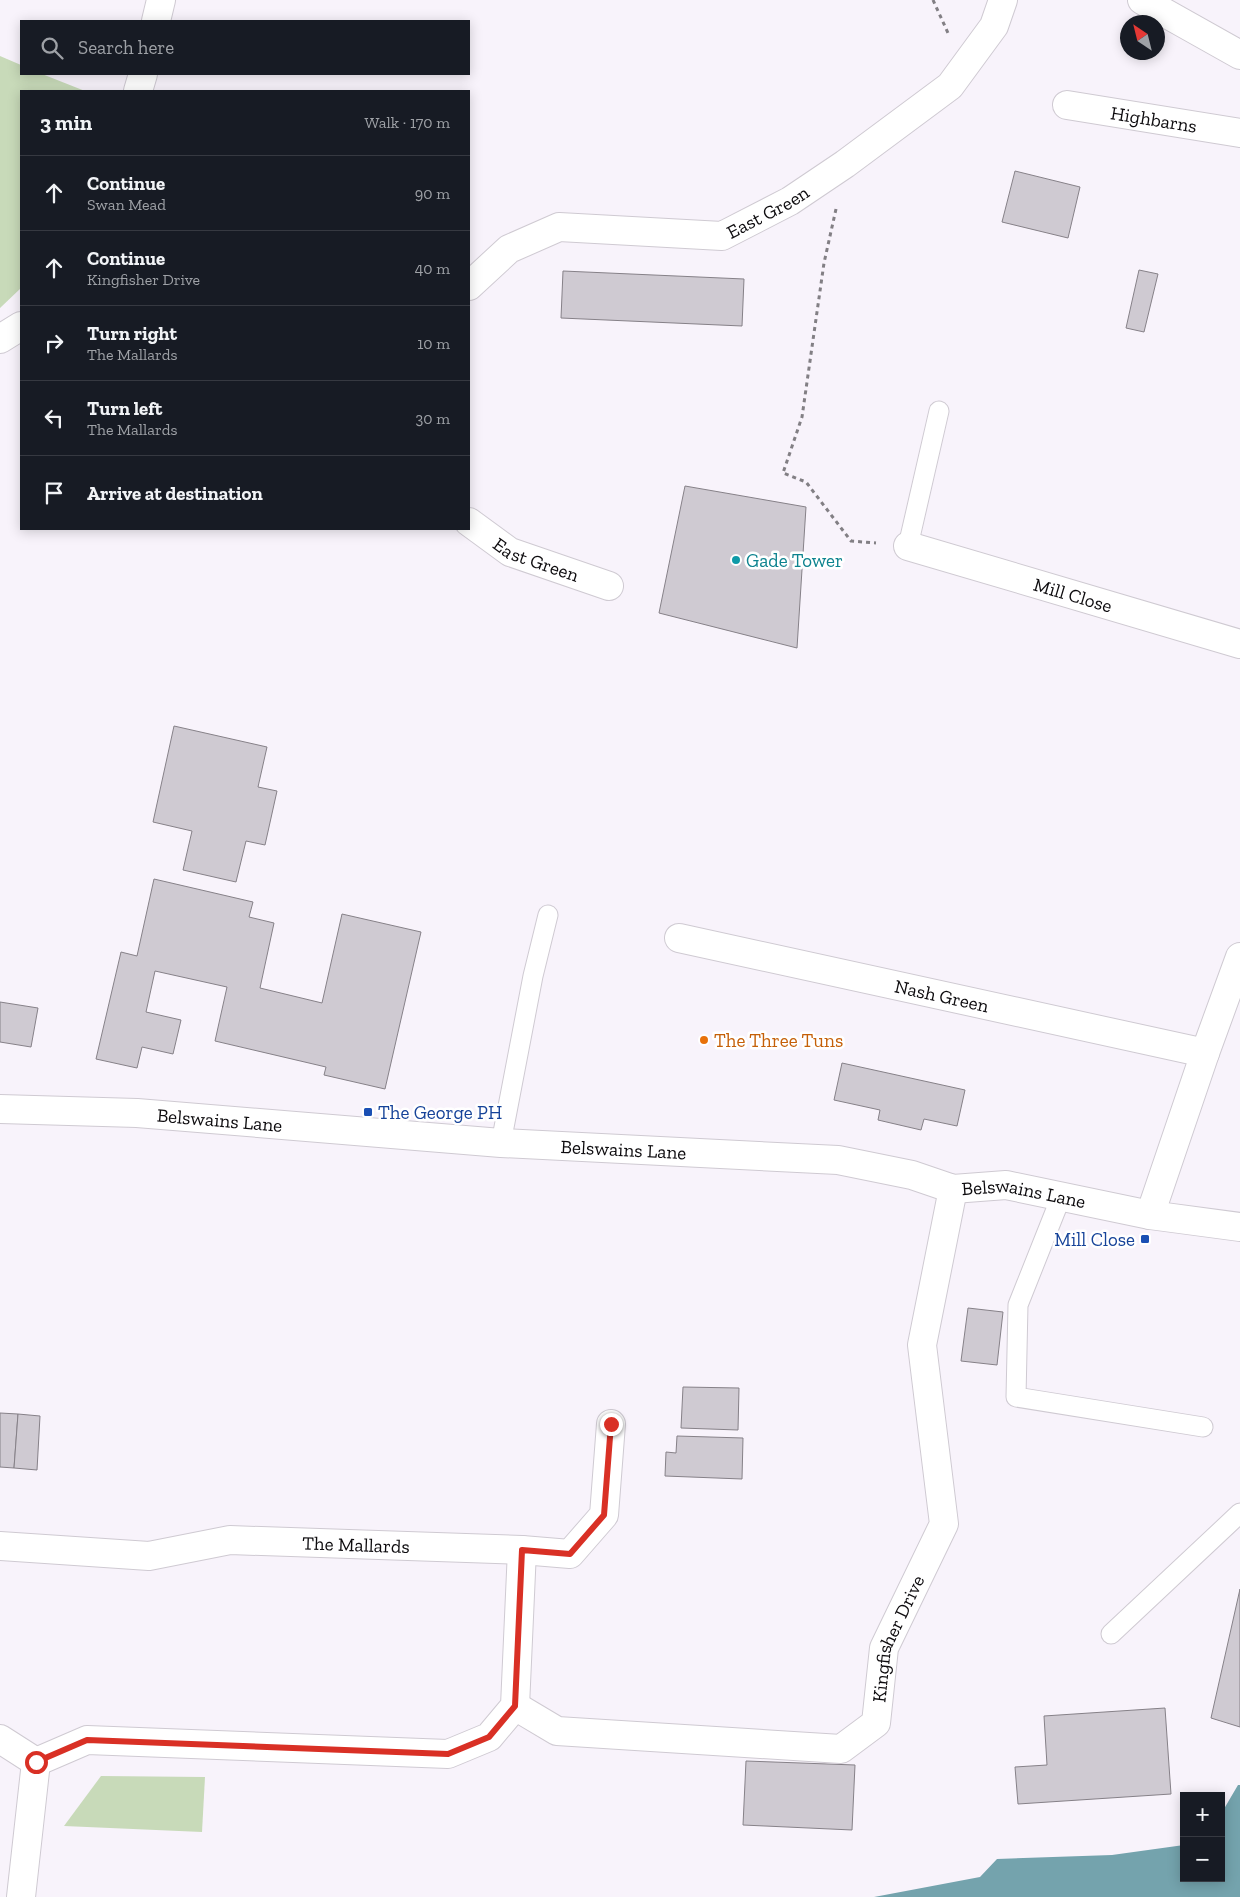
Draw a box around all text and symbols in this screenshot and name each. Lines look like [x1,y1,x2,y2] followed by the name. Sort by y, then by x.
[1120,15,1165,60] north arrow
[20,20,470,75] search box
[38,34,66,62] icon: search
[78,36,174,59] text: Search here
[1109,101,1199,137] street label: Highbarns
[40,110,92,135] text: 3 min
[365,113,450,132] text: Walk · 170 m
[87,172,165,195] text: Continue
[40,179,68,207] icon: ahead
[723,180,813,243] street label: East Green
[415,184,450,203] text: 90 m
[87,195,166,214] text: Swan Mead
[87,247,165,270] text: Continue
[40,254,68,282] icon: ahead
[415,259,450,278] text: 40 m
[87,270,200,289] text: Kingfisher Drive
[87,322,177,345] text: Turn right
[40,329,68,357] icon: right
[417,334,450,353] text: 10 m
[87,345,177,364] text: The Mallards
[87,397,162,420] text: Turn left
[40,404,68,432] icon: left
[416,409,450,428] text: 30 m
[87,420,177,439] text: The Mallards
[40,479,68,507] icon: arrive
[87,482,263,505] text: Arrive at destination
[489,532,582,586] street label: East Green
[746,549,843,572] place label: Gade Tower
[730,554,742,566] marker: Gade Tower
[1031,572,1115,617] street label: Mill Close
[893,974,991,1017] street label: Nash Green
[714,1029,843,1052] place label: The Three Tuns
[698,1034,710,1046] marker: The Three Tuns
[378,1101,502,1124] place label: The George PH
[156,1103,283,1136] street label: Belswains Lane
[362,1106,374,1118] marker: The George PH
[560,1135,687,1164] street label: Belswains Lane
[961,1173,1088,1213] street label: Belswains Lane
[1054,1228,1135,1251] place label: Mill Close
[1139,1233,1151,1245] marker: Mill Close
[600,1413,623,1436] route end
[302,1531,410,1558] street label: The Mallards
[867,1571,929,1704] street label: Kingfisher Drive
[25,1751,48,1774] route start
[1180,1792,1225,1882] map controls
[1180,1792,1225,1837] button: +
[1180,1837,1225,1882] button: −

